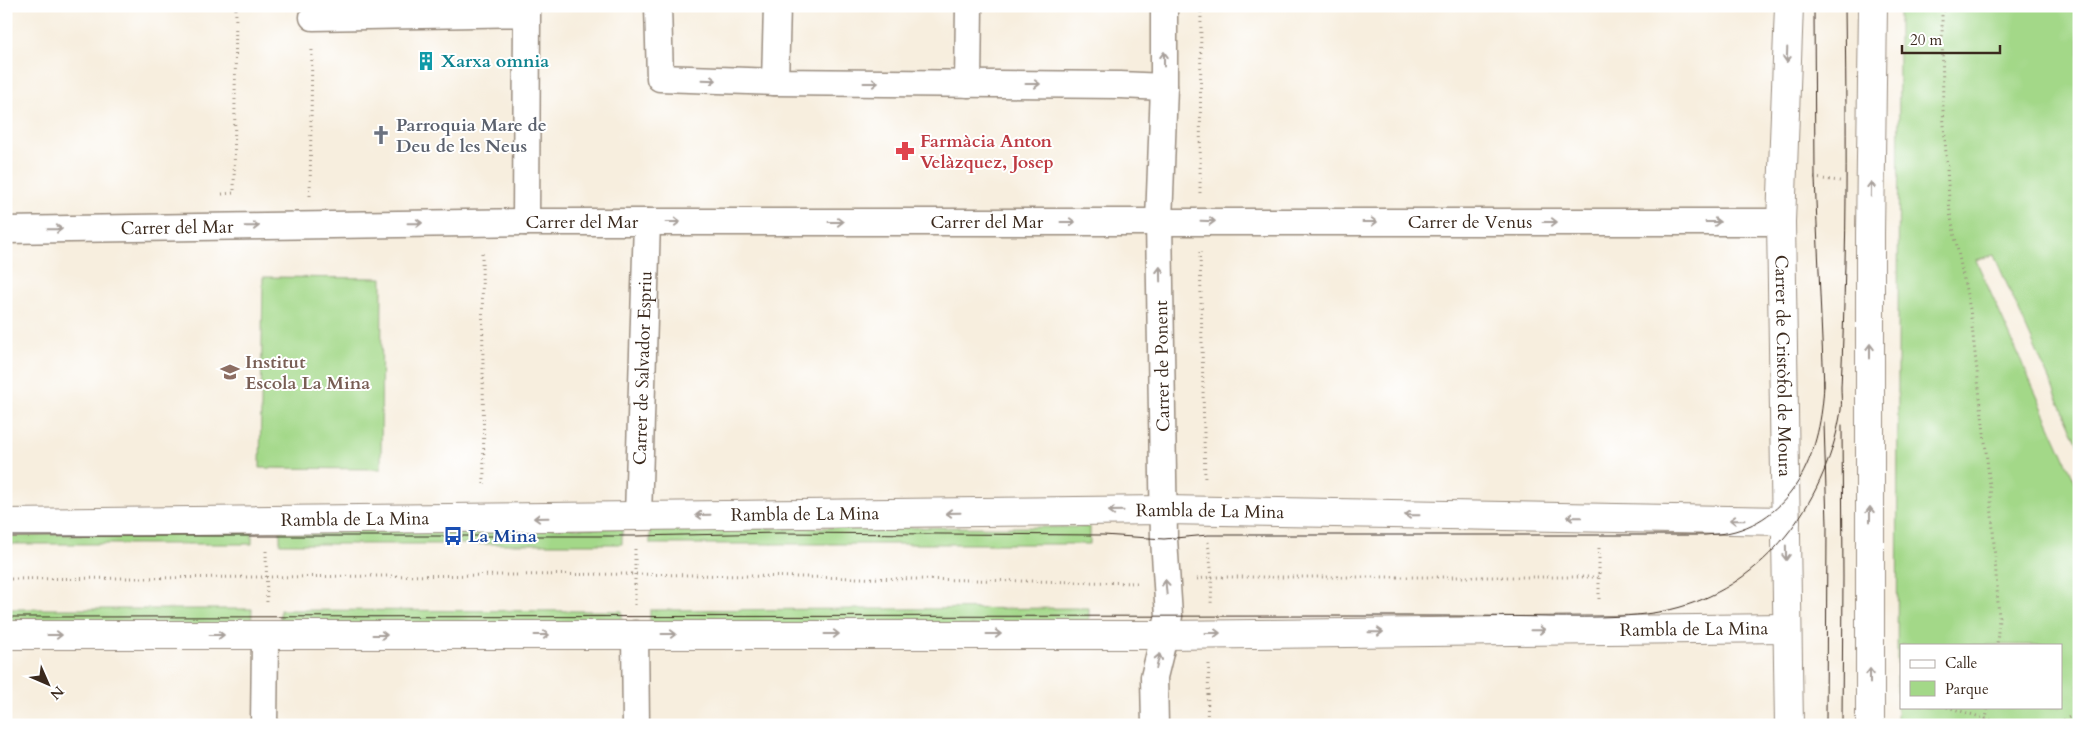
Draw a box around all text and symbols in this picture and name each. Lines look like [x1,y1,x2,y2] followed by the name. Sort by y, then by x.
[1902,22,2000,54] scale bar
[1910,30,1942,50] text: 20 m
[1782,46,1792,63] one-way arrow
[441,49,549,74] place label: Xarxa omnia
[415,50,437,72] building icon: Xarxa omnia
[1159,52,1169,68] one-way arrow
[700,75,716,84] one-way arrow
[862,78,879,88] one-way arrow
[1025,79,1041,89] one-way arrow
[396,113,547,159] place label: Parroquia Mare de Deu de les Neus
[370,124,392,146] church icon: Parroquia Mare de Deu de les Neus
[920,129,1054,175] place label: Farmàcia Anton Velàzquez, Josep
[894,140,916,162] pharmacy icon: Farmàcia Anton Velàzquez, Josep
[1866,181,1875,197] one-way arrow
[526,210,639,235] street label: Carrer del Mar
[931,210,1044,235] street label: Carrer del Mar
[1408,210,1532,235] street label: Carrer de Venus
[120,214,234,241] street label: Carrer del Mar
[664,217,681,227] one-way arrow
[827,217,843,227] one-way arrow
[1060,217,1076,227] one-way arrow
[1200,217,1216,226] one-way arrow
[1362,217,1378,227] one-way arrow
[1542,217,1558,227] one-way arrow
[1704,217,1721,227] one-way arrow
[406,218,423,228] one-way arrow
[244,221,260,231] one-way arrow
[46,224,63,234] one-way arrow
[1769,255,1797,477] street label: Carrer de Cristòfol de Moura
[1156,266,1165,282] one-way arrow
[628,271,658,466] street label: Carrer de Salvador Espriu
[1149,300,1176,432] street label: Carrer de Ponent
[1865,343,1875,360] one-way arrow
[245,350,370,396] place label: Institut Escola La Mina
[219,361,241,383] school or university icon: Institut Escola La Mina
[1136,498,1285,525] street label: Rambla de La Mina
[731,501,880,528] street label: Rambla de La Mina
[281,506,430,533] street label: Rambla de La Mina
[1108,506,1124,516] one-way arrow
[1865,506,1875,522] one-way arrow
[946,508,962,518] one-way arrow
[1404,510,1420,520] one-way arrow
[696,511,712,520] one-way arrow
[1567,512,1583,522] one-way arrow
[533,513,549,522] one-way arrow
[1729,515,1746,525] one-way arrow
[468,524,537,549] place label: La Mina
[442,525,464,547] bus stop icon: La Mina
[1781,544,1791,561] one-way arrow
[1162,579,1171,595] one-way arrow
[1620,616,1769,643] street label: Rambla de La Mina
[1530,625,1546,635] one-way arrow
[1367,627,1383,637] one-way arrow
[1204,628,1221,638] one-way arrow
[661,629,677,639] one-way arrow
[824,629,840,639] one-way arrow
[986,629,1002,639] one-way arrow
[46,630,63,640] one-way arrow
[209,630,225,640] one-way arrow
[372,630,388,640] one-way arrow
[534,630,550,640] one-way arrow
[1900,644,2062,708] legend
[1945,653,1978,673] text: Calle
[1154,654,1163,670] one-way arrow
[22,658,72,708] north arrow
[1865,668,1875,684] one-way arrow
[1945,679,1989,699] text: Parque
[46,682,68,704] text: N

